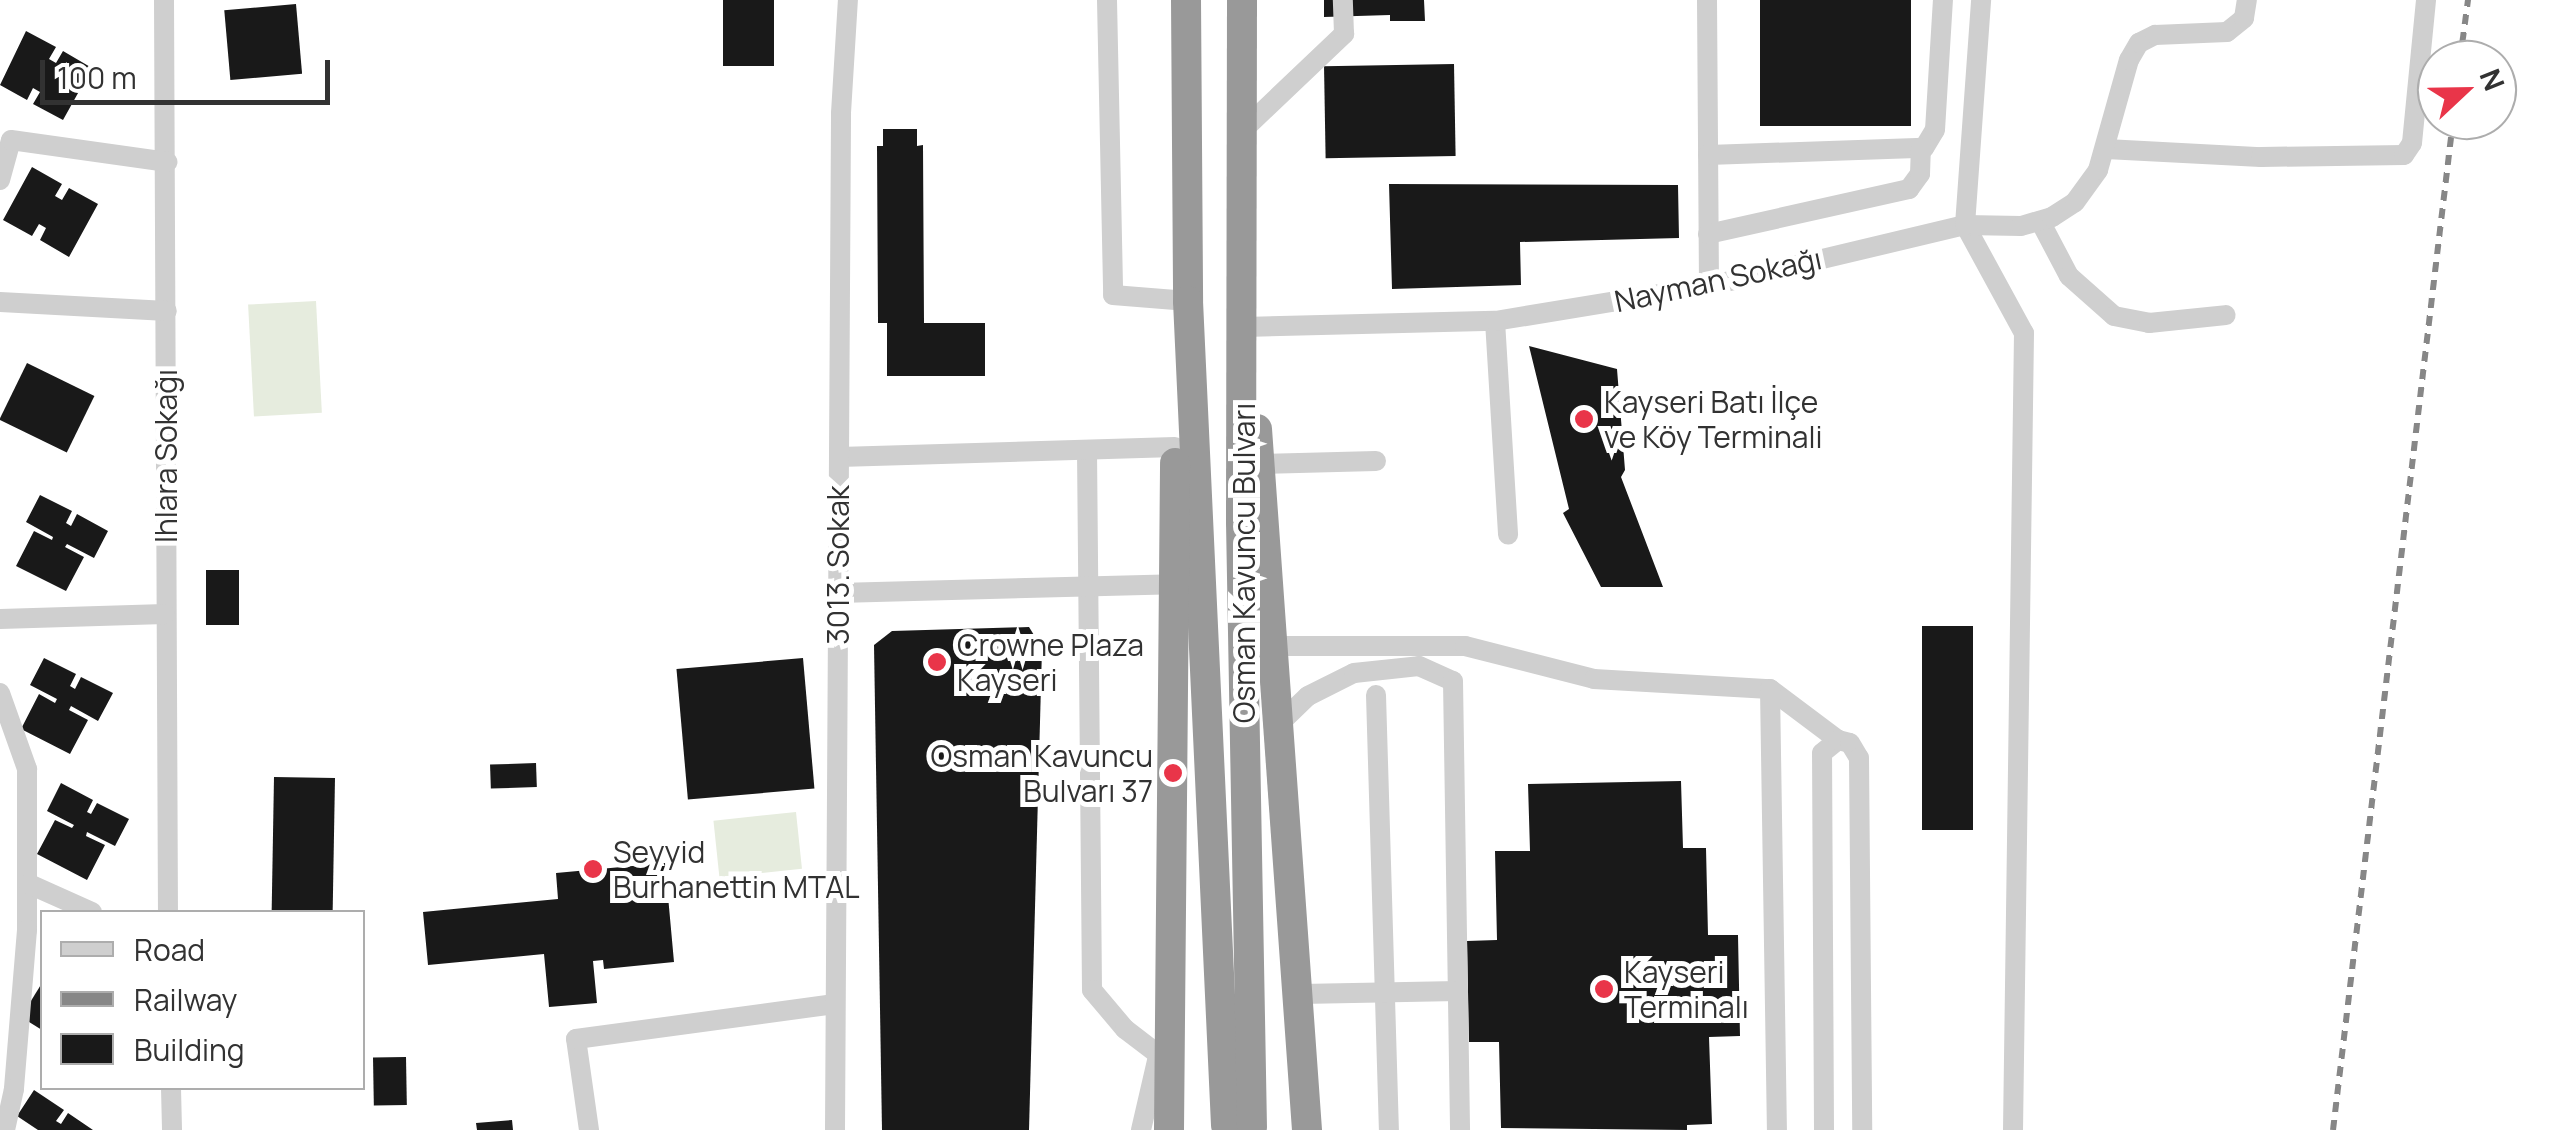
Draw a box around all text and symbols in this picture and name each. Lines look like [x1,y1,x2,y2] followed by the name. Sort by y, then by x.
[45,40,335,102] scale bar
[2417,40,2517,140] north arrow
[57,57,137,98] text: 100 m
[2472,63,2514,96] text: N
[1611,241,1825,319] street label: Nayman Sokağı
[148,369,184,543] street label: Ihlara Sokağı
[1604,384,1823,454] place label: Kayseri Batı İlçe ve Köy Terminali
[1226,403,1262,723] street label: Osman Kavuncu Bulvarı
[1573,408,1595,430] marker: Kayseri Batı İlçe ve Köy Terminali
[820,485,856,645] street label: 3013. Sokak
[957,627,1144,698] place label: Crowne Plaza Kayseri
[926,651,948,673] marker: Crowne Plaza Kayseri
[931,738,1153,808] place label: Osman Kavuncu Bulvarı 37
[1162,762,1184,784] marker: Osman Kavuncu Bulvarı 37
[613,834,860,904] place label: Seyyid Burhanettin MTAL
[582,858,604,880] marker: Seyyid Burhanettin MTAL
[40,910,365,1090] legend
[134,929,205,970] text: Road
[1624,954,1749,1024] place label: Kayseri Terminalı
[1593,978,1615,1000] marker: Kayseri Terminalı
[134,979,237,1020] text: Railway
[134,1029,245,1070] text: Building

